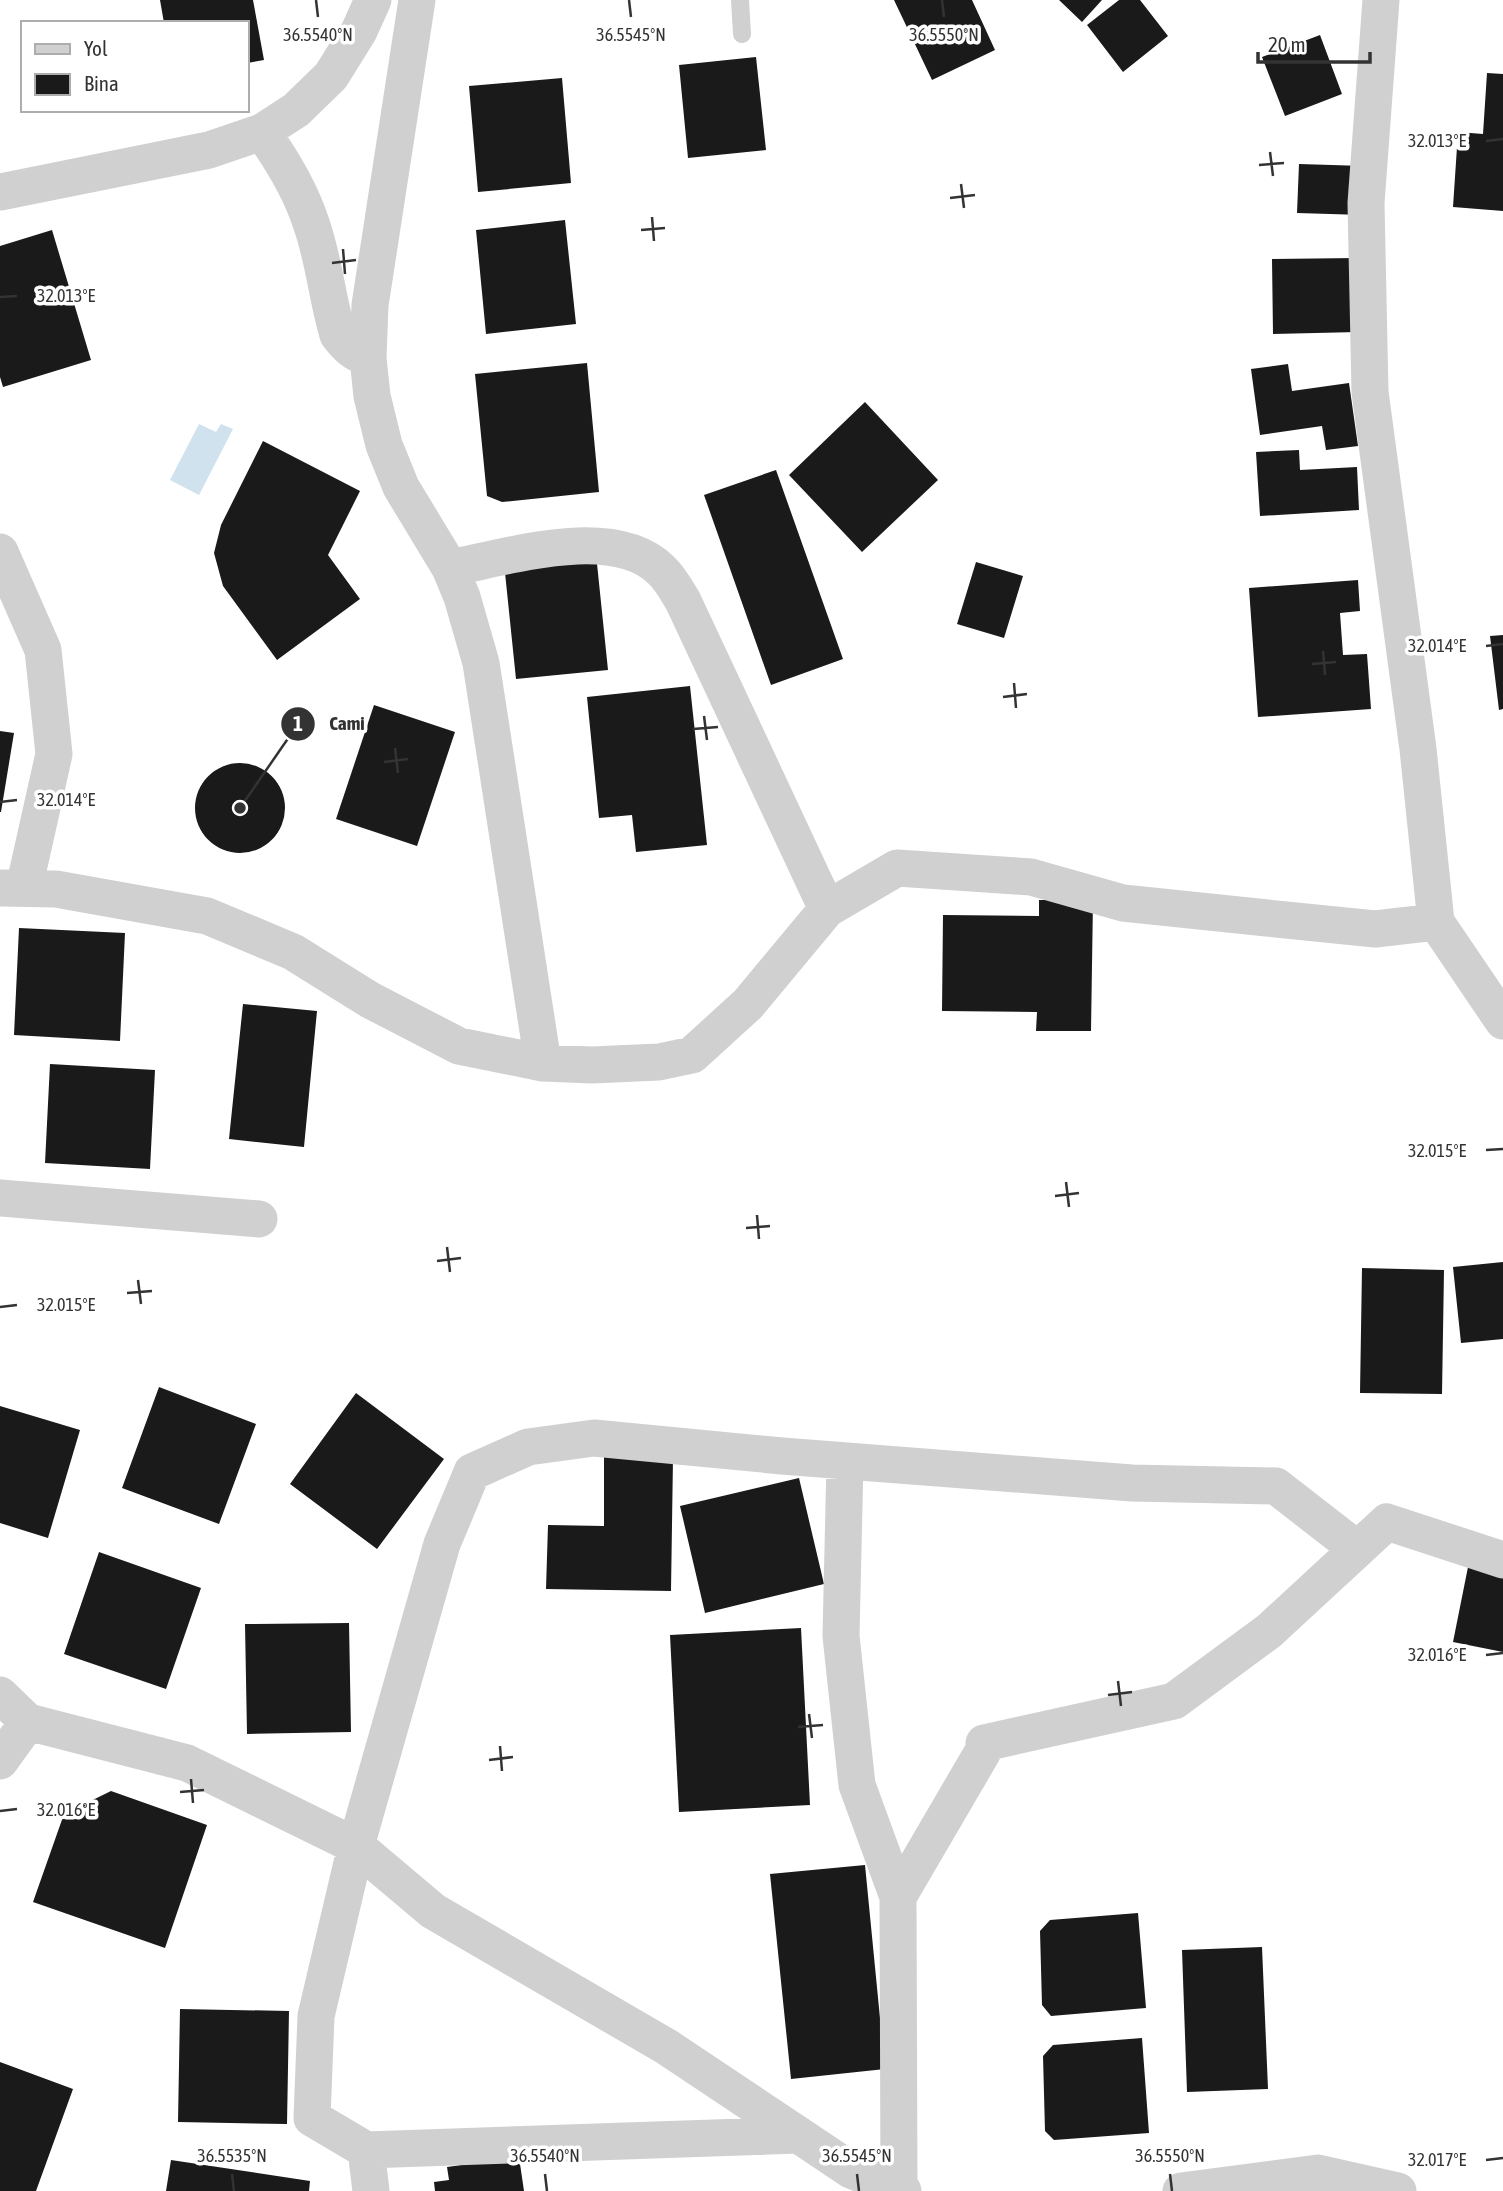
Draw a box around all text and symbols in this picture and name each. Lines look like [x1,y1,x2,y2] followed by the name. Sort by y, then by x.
[21,21,248,112] legend
[1258,21,1370,65] scale bar
[283,24,353,45] text: 36.5540°N
[596,24,666,45] text: 36.5545°N
[909,24,979,45] text: 36.5550°N
[1268,32,1306,56] text: 20 m
[84,36,108,60] text: Yol
[84,71,119,95] text: Bina
[1408,130,1466,151] text: 32.013°E
[37,285,95,306] text: 32.013°E
[1408,635,1466,656] text: 32.014°E
[280,704,379,744] callout: Cami
[293,711,303,735] text: 1
[329,712,365,734] text: Cami
[37,789,95,810] text: 32.014°E
[1408,1140,1466,1161] text: 32.015°E
[37,1294,95,1315] text: 32.015°E
[1408,1644,1466,1665] text: 32.016°E
[37,1799,95,1820] text: 32.016°E
[197,2145,267,2166] text: 36.5535°N
[510,2145,580,2166] text: 36.5540°N
[822,2145,892,2166] text: 36.5545°N
[1135,2145,1205,2166] text: 36.5550°N
[1408,2149,1466,2170] text: 32.017°E

